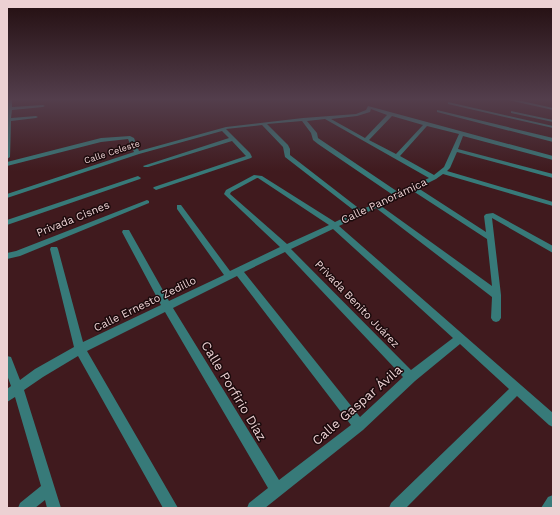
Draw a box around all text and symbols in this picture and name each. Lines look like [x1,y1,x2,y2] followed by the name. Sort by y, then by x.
[83,138,141,166] street label: Calle Celeste
[339,175,429,227] street label: Calle Panorámica
[35,198,112,240] street label: Privada Cisnes
[312,258,402,350] street label: Privada Benito Juárez
[92,274,198,334] street label: Calle Ernesto Zedillo
[198,338,270,444] street label: Calle Porfirio Díaz
[308,361,405,448] street label: Calle Gaspar Ávila

